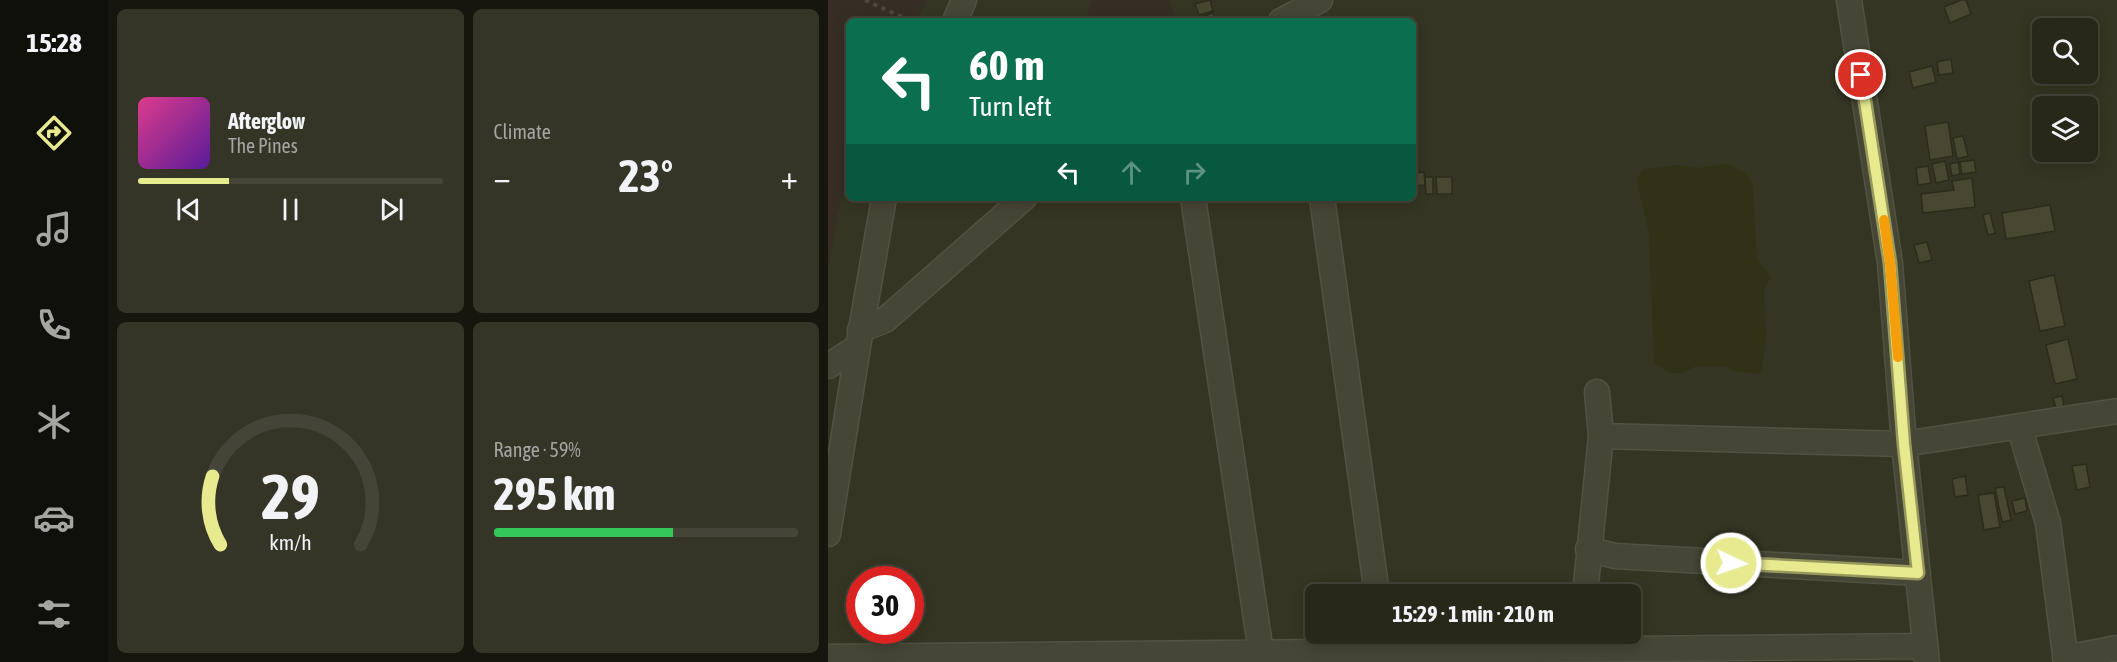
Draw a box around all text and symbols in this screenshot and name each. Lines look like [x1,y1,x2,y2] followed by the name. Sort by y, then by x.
[2032,18,2098,162] map controls
[2032,18,2098,84] button: search
[26,27,82,58] text: 15:28
[969,41,1044,89] text: 60 m
[870,42,948,120] icon: left
[1835,49,1886,100] pin
[1844,58,1877,91] icon: arrive
[969,91,1052,122] text: Turn left
[2032,96,2098,162] button: layers
[228,108,305,134] text: Afterglow
[33,112,75,154] icon: directions
[494,120,551,143] text: Climate
[228,134,298,157] text: The Pines
[618,150,673,202] text: 23°
[1052,156,1085,189] icon: left
[1115,156,1148,189] icon: ahead
[1178,156,1211,189] icon: right
[494,158,511,196] text: −
[781,158,798,196] text: +
[172,193,205,226] icon: previous
[274,193,307,226] icon: pause
[375,193,408,226] icon: next
[33,208,75,250] icon: music
[33,304,75,346] icon: phone
[33,401,75,443] icon: climate
[494,438,581,461] text: Range · 59%
[261,461,320,532] text: 29
[494,468,615,520] text: 295 km
[33,497,75,539] icon: car
[269,530,312,555] text: km/h
[1699,531,1763,595] position arrow
[846,566,924,644] speed limit sign: 30
[33,593,75,635] icon: filters
[1392,601,1554,627] text: 15:29 · 1 min · 210 m

